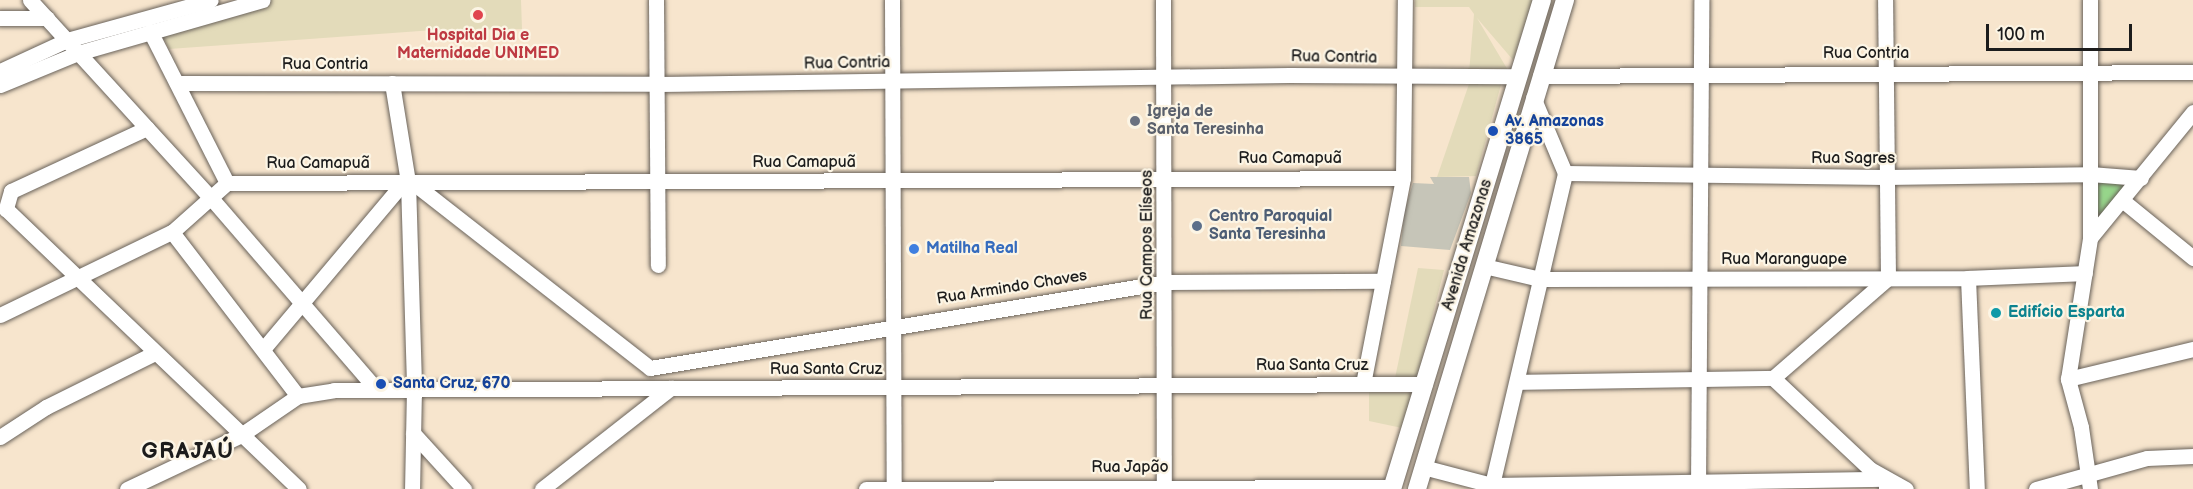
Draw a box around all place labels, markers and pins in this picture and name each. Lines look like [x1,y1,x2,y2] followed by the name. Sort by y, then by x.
[469,6,487,24] marker: Hospital Dia e Maternidade UNIMED
[397,26,559,64] place label: Hospital Dia e Maternidade UNIMED
[1147,102,1264,140] place label: Igreja de Santa Teresinha
[1505,112,1604,150] place label: Av. Amazonas 3865
[1128,114,1142,128] marker: Igreja de Santa Teresinha
[1486,124,1500,138] marker: Av. Amazonas 3865
[1209,207,1332,245] place label: Centro Paroquial Santa Teresinha
[1190,219,1204,233] marker: Centro Paroquial Santa Teresinha
[926,239,1018,259] place label: Matilha Real
[907,242,921,256] marker: Matilha Real
[2008,303,2125,323] place label: Edifício Esparta
[1989,306,2003,320] marker: Edifício Esparta
[393,374,510,394] place label: Santa Cruz, 670
[374,377,388,391] marker: Santa Cruz, 670

